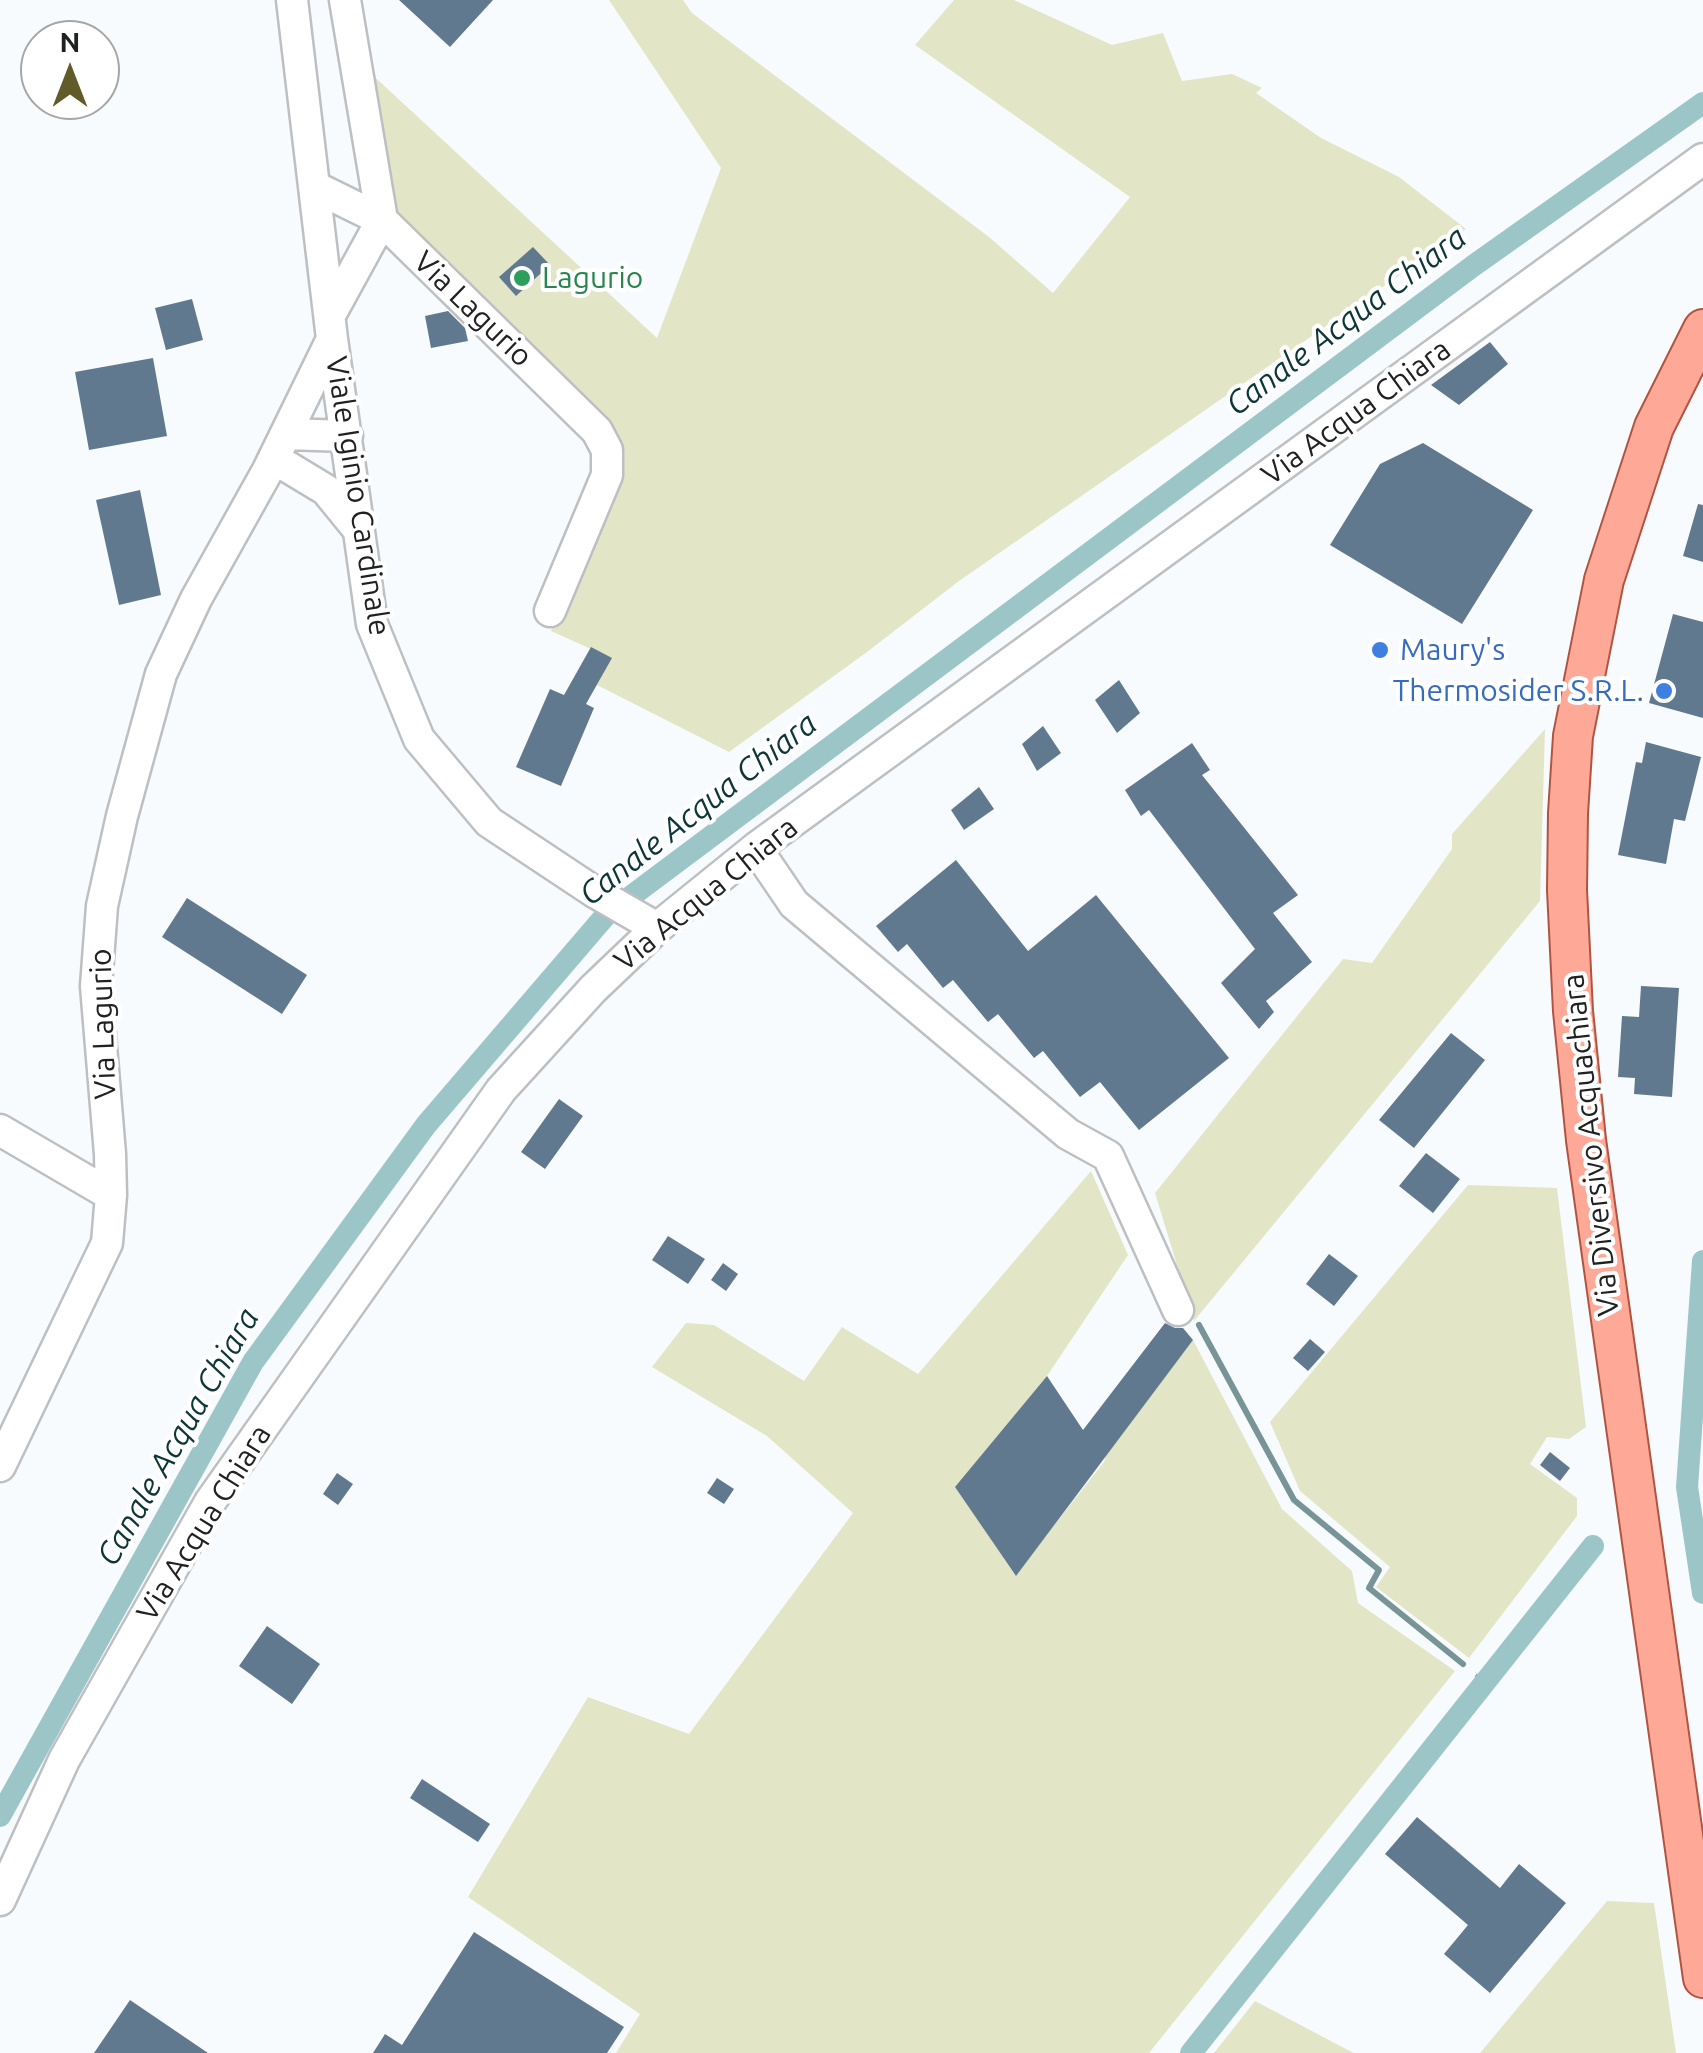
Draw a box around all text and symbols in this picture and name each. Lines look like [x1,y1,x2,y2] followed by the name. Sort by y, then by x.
[20,20,120,120] north arrow
[60,26,80,57] text: N
[1218,218,1474,424] water label: Canale Acqua Chiara
[406,244,540,374] street label: Via Lagurio
[542,260,643,296] place label: Lagurio
[511,267,533,289] marker: Lagurio
[1254,331,1458,493] street label: Via Acqua Chiara
[318,354,398,638] street label: Viale Iginio Cardinale
[1400,632,1505,668] place label: Maury's
[1369,639,1391,661] marker: Maury's
[1393,673,1644,709] place label: Thermosider S.R.L.
[1653,680,1675,702] marker: Thermosider S.R.L.
[572,704,824,914] water label: Canale Acqua Chiara
[607,809,805,979] street label: Via Acqua Chiara
[82,948,124,1100] street label: Via Lagurio
[1555,972,1627,1318] street label: Via Diversivo Acquachiara
[89,1301,267,1573] water label: Canale Acqua Chiara
[129,1418,279,1628] street label: Via Acqua Chiara

